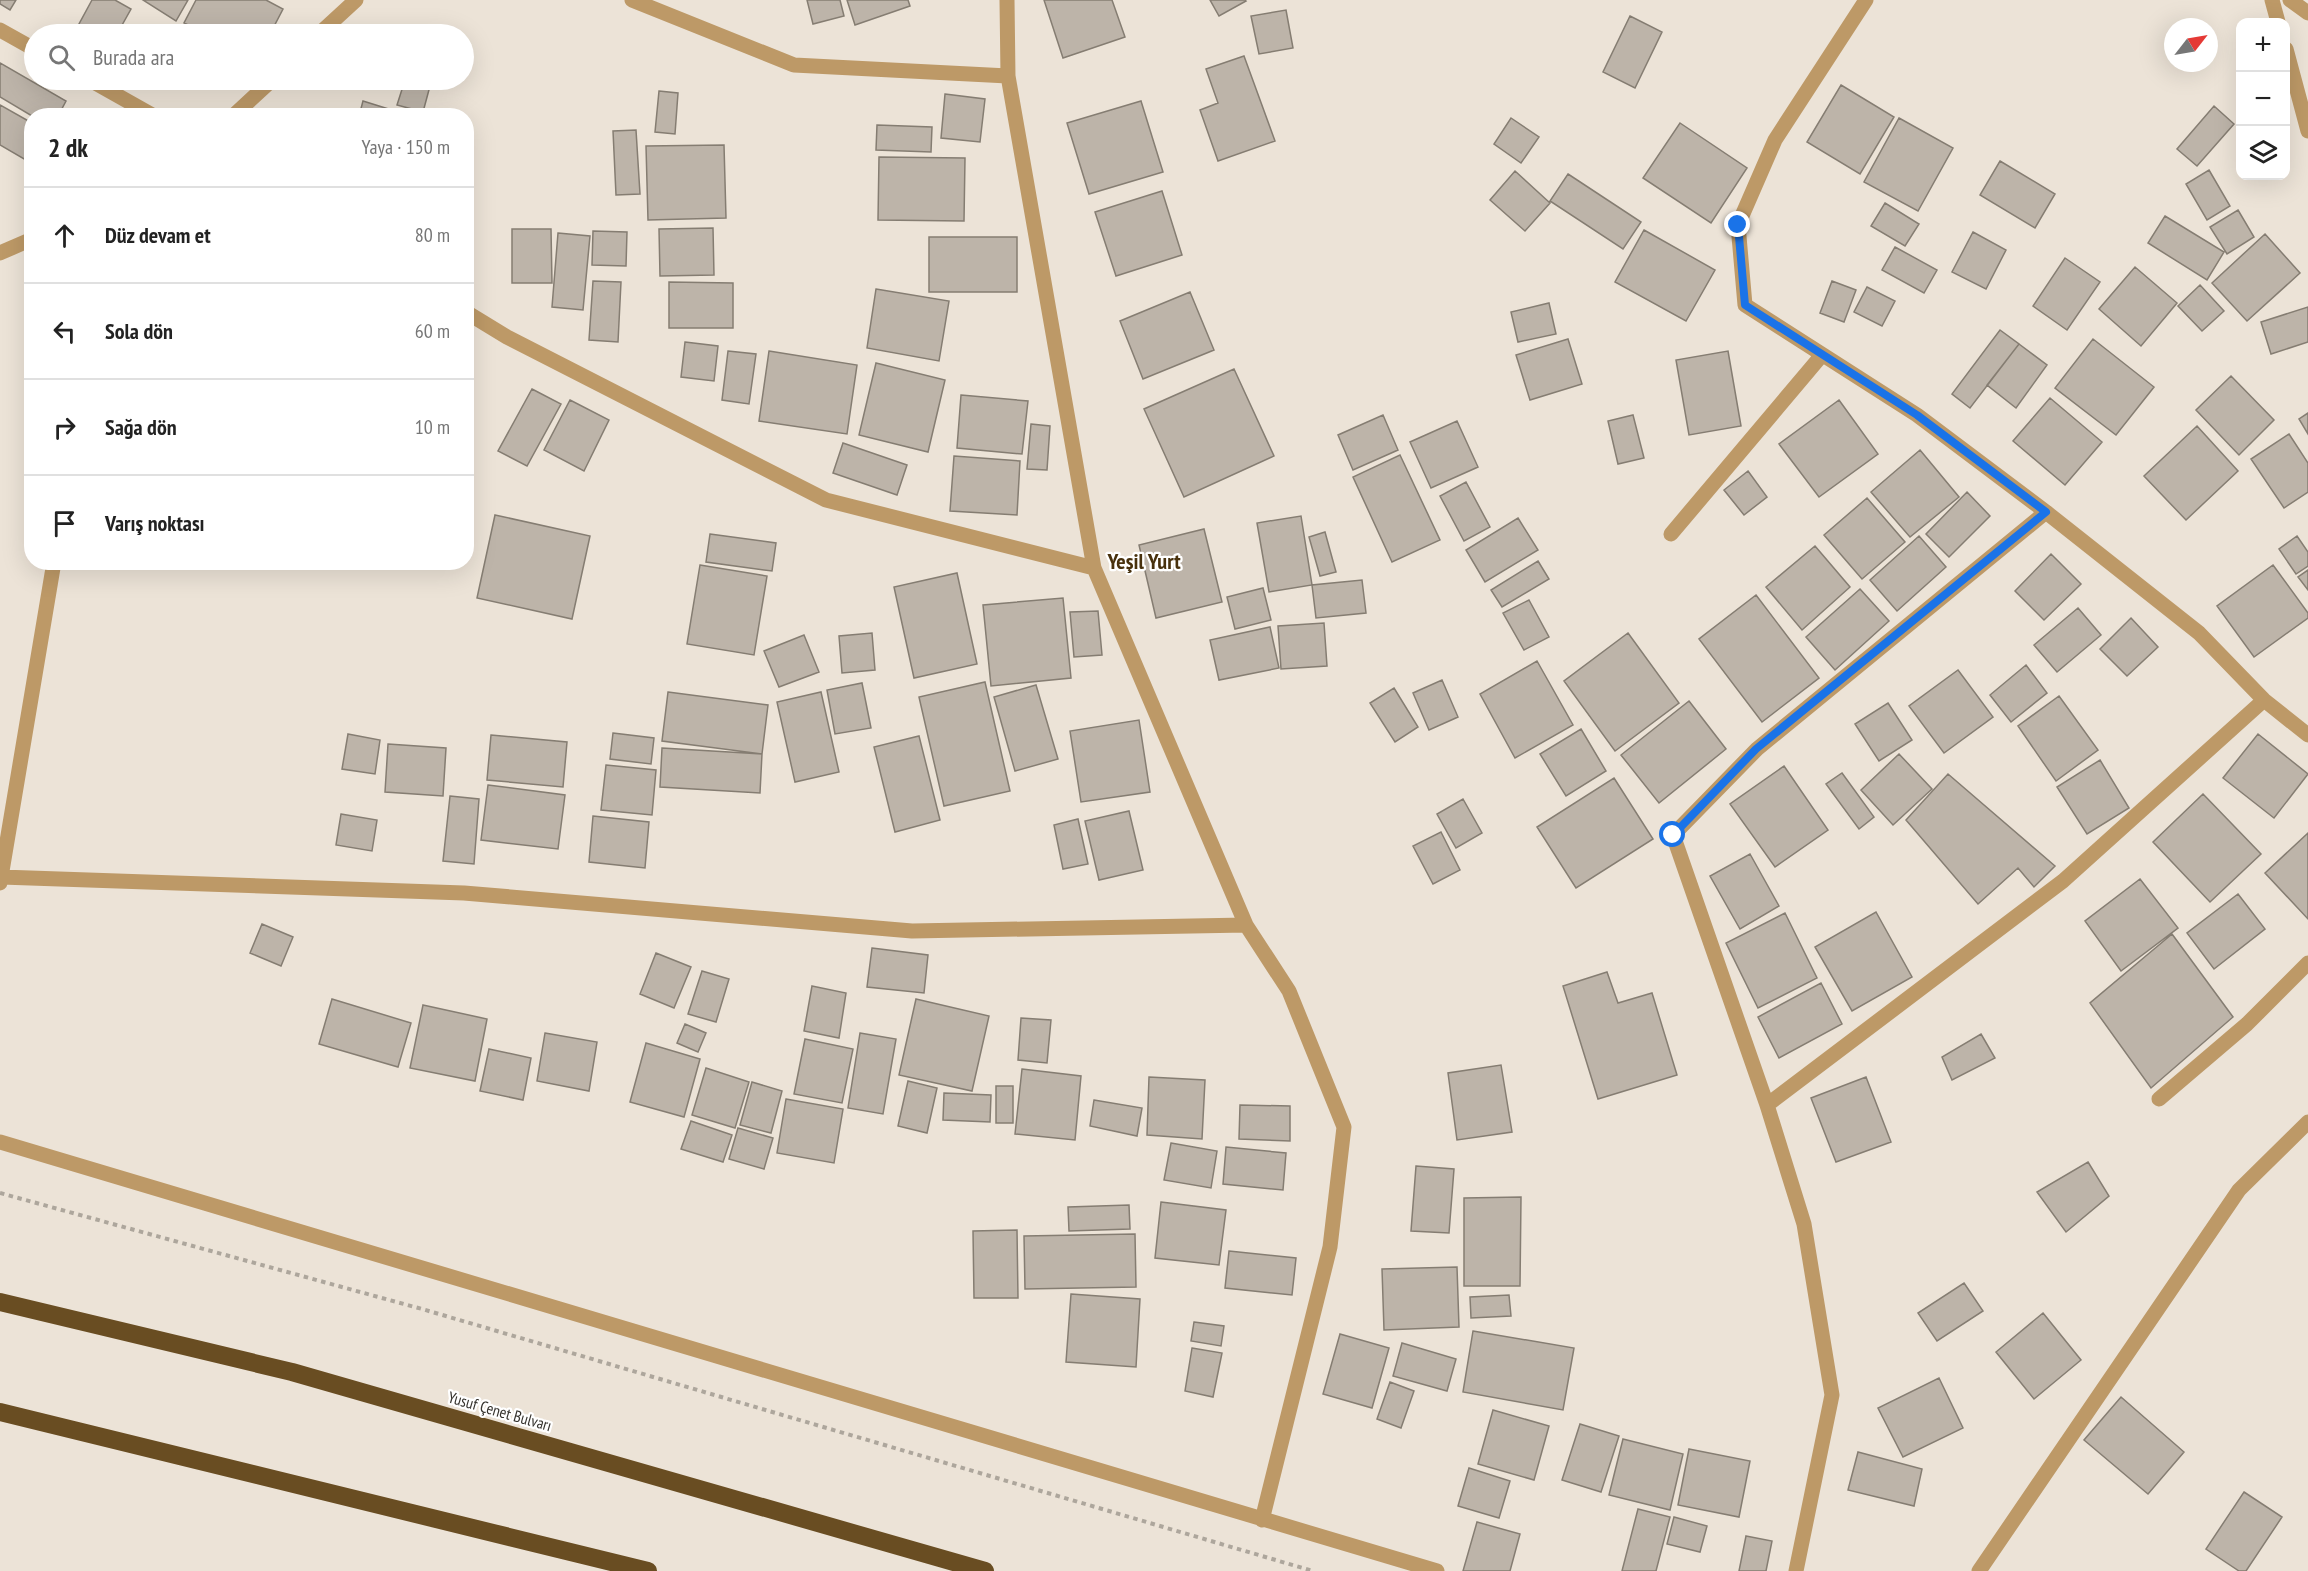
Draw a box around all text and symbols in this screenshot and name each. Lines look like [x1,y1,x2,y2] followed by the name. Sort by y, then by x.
[2164,18,2218,72] north arrow
[2236,18,2290,180] map controls
[2236,18,2290,72] button: +
[24,24,474,90] search box
[45,41,78,74] icon: search
[93,43,174,71] text: Burada ara
[2236,72,2290,126] button: −
[2236,126,2290,180] button: layers
[48,131,88,164] text: 2 dk
[362,134,450,160] text: Yaya · 150 m
[1724,211,1750,237] route end
[48,219,81,252] icon: ahead
[105,221,211,249] text: Düz devam et
[415,222,450,248] text: 80 m
[48,315,81,348] icon: left
[105,317,173,345] text: Sola dön
[415,318,450,344] text: 60 m
[48,411,81,444] icon: right
[105,413,177,441] text: Sağa dön
[415,414,450,440] text: 10 m
[48,507,81,540] icon: arrive
[105,509,205,537] text: Varış noktası
[1106,547,1181,575] district label: Yeşil Yurt
[1659,821,1685,847] route start
[446,1387,554,1435] street label: Yusuf Çenet Bulvarı

